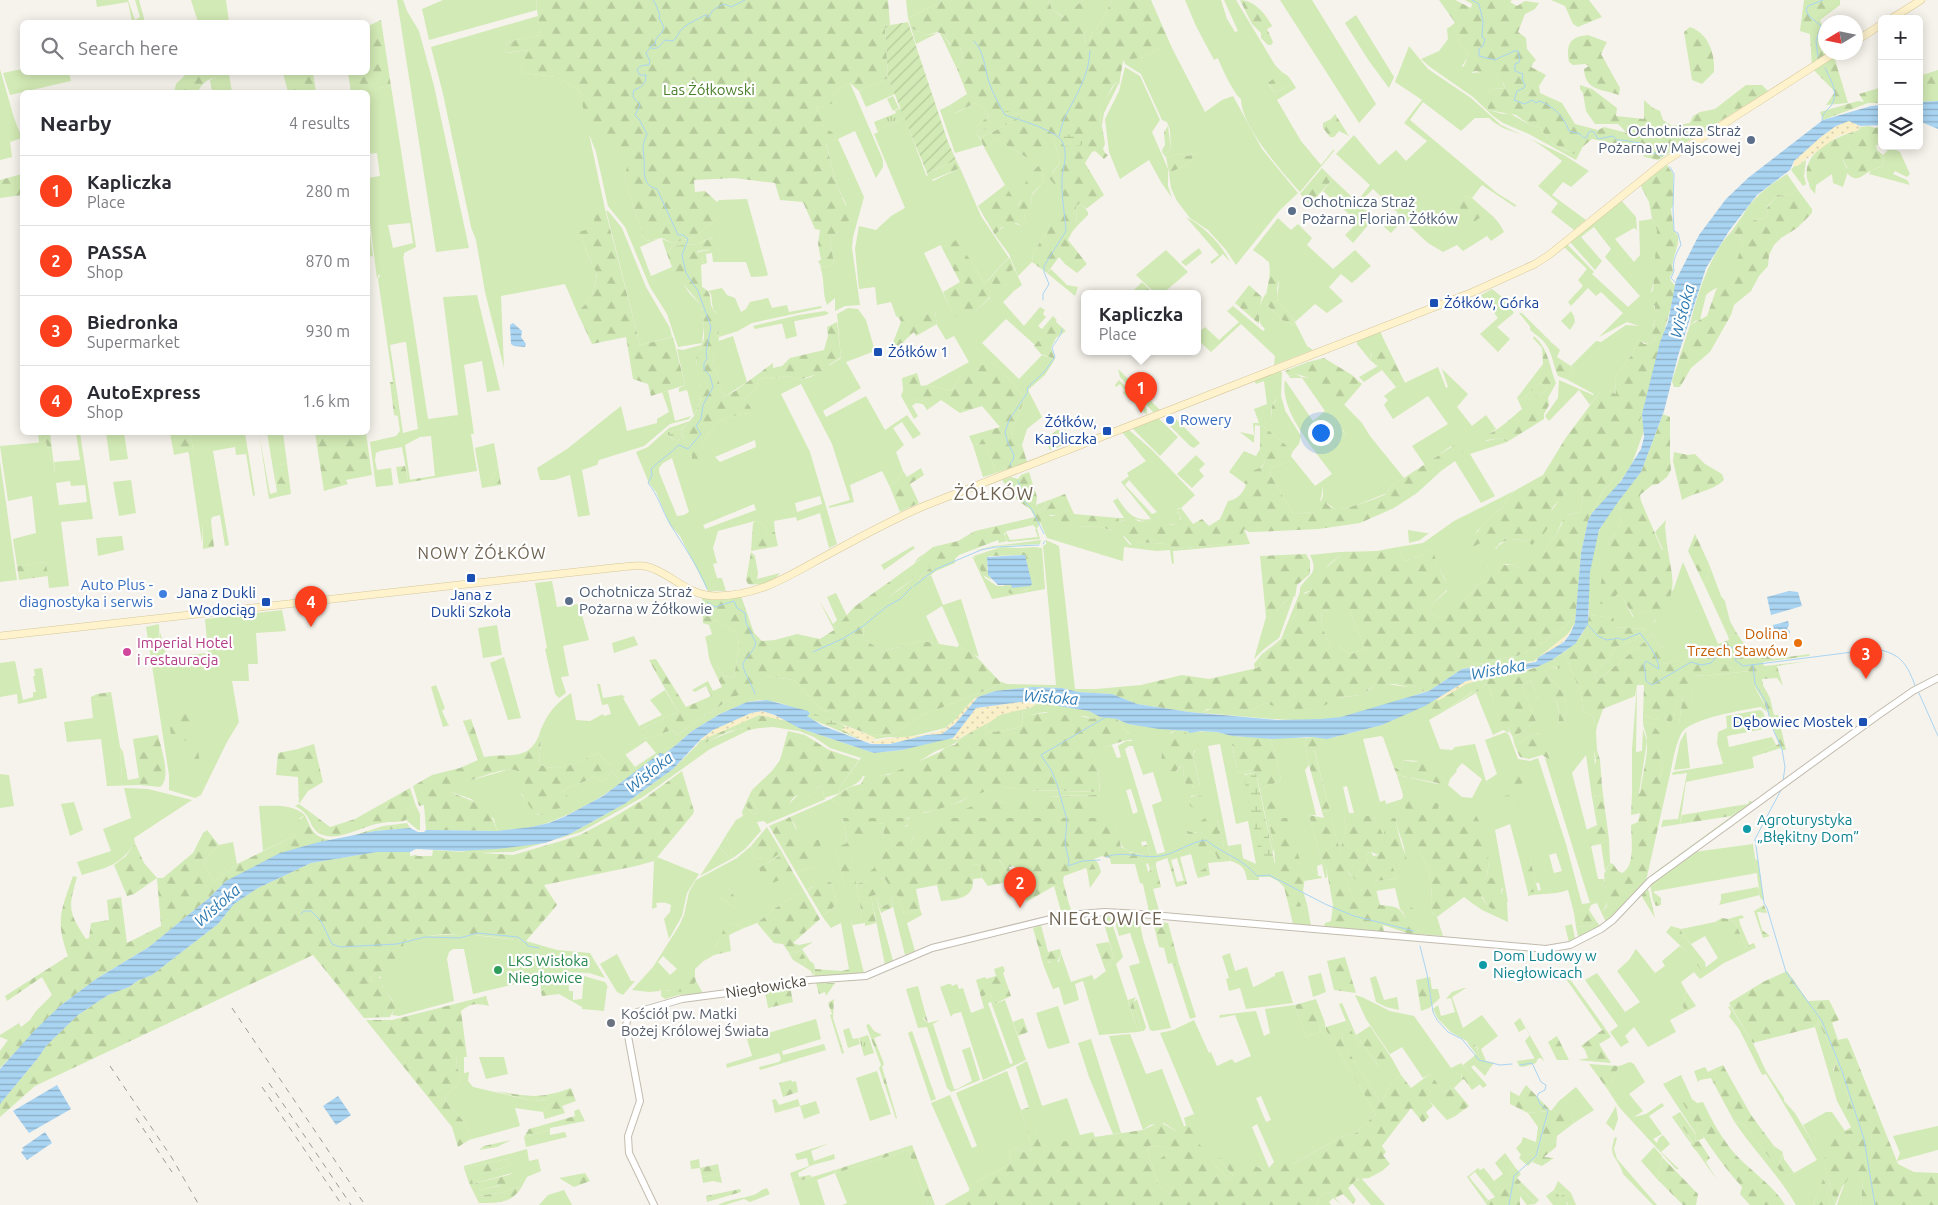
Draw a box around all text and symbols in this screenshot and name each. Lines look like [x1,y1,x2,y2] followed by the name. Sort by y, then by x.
[1818,15,1863,60] north arrow
[1878,15,1923,150] map controls
[1878,15,1923,60] button: +
[20,20,370,75] search box
[38,34,66,62] icon: search
[78,37,178,59] text: Search here
[1878,60,1923,105] button: −
[663,81,755,98] park label: Las Żółkowski
[1878,105,1923,150] button: layers
[40,111,111,135] text: Nearby
[289,114,350,132] text: 4 results
[1598,122,1741,156] place label: Ochotnicza Straż Pożarna w Majscowej
[1745,134,1757,146] marker: Ochotnicza Straż Pożarna w Majscowej
[87,171,172,193] text: Kapliczka
[51,182,61,200] text: 1
[305,182,350,200] text: 280 m
[87,193,125,211] text: Place
[1302,193,1458,227] place label: Ochotnicza Straż Pożarna Florian Żółków
[1286,205,1298,217] marker: Ochotnicza Straż Pożarna Florian Żółków
[87,241,147,263] text: PASSA
[51,252,61,270] text: 2
[305,252,350,270] text: 870 m
[87,263,123,281] text: Shop
[1666,282,1698,340] water label: Wisłoka
[1081,290,1201,355] popup
[1444,294,1539,311] place label: Żółków, Górka
[1428,297,1440,309] marker: Żółków, Górka
[1099,303,1183,325] text: Kapliczka
[87,311,178,333] text: Biedronka
[51,322,61,340] text: 3
[305,322,350,340] text: 930 m
[1099,325,1137,343] text: Place
[87,333,180,351] text: Supermarket
[888,343,949,360] place label: Żółków 1
[872,346,884,358] marker: Żółków 1
[1125,372,1157,413] pin: 1
[87,381,201,403] text: AutoExpress
[51,392,61,410] text: 4
[302,392,350,410] text: 1.6 km
[87,403,123,421] text: Shop
[1180,411,1231,428] place label: Rowery
[1035,413,1097,447] place label: Żółków, Kapliczka
[1164,414,1176,426] marker: Rowery
[1308,420,1334,446] your location
[1101,425,1113,437] marker: Żółków, Kapliczka
[954,482,1034,503] district label: ŻÓŁKÓW
[417,543,547,562] district label: NOWY ŻÓŁKÓW
[465,572,477,584] marker: Jana z Dukli Szkoła
[19,576,153,610] place label: Auto Plus - diagnostyka i serwis
[579,583,712,617] place label: Ochotnicza Straż Pożarna w Żółkowie
[177,584,256,618] place label: Jana z Dukli Wodociąg
[295,586,327,627] pin: 4
[431,586,511,620] place label: Jana z Dukli Szkoła
[157,588,169,600] marker: Auto Plus - diagnostyka i serwis
[563,595,575,607] marker: Ochotnicza Straż Pożarna w Żółkowie
[260,596,272,608] marker: Jana z Dukli Wodociąg
[1687,625,1788,659] place label: Dolina Trzech Stawów
[137,634,233,668] place label: Imperial Hotel i restauracja
[1792,637,1804,649] marker: Dolina Trzech Stawów
[1850,638,1882,679] pin: 3
[121,646,133,658] marker: Imperial Hotel i restauracja
[1470,655,1527,683] water label: Wisłoka
[1023,686,1079,708] water label: Wisłoka
[1733,713,1853,730] place label: Dębowiec Mostek
[1857,716,1869,728] marker: Dębowiec Mostek
[622,748,676,796] water label: Wisłoka
[1757,811,1859,845] place label: Agroturystyka „Błękitny Dom”
[1741,823,1753,835] marker: Agroturystyka „Błękitny Dom”
[1004,867,1036,908] pin: 2
[190,880,244,930] water label: Wisłoka
[1049,908,1163,928] district label: NIEGŁOWICE
[1493,947,1597,981] place label: Dom Ludowy w Niegłowicach
[508,952,588,986] place label: LKS Wisłoka Niegłowice
[1477,959,1489,971] marker: Dom Ludowy w Niegłowicach
[492,964,504,976] marker: LKS Wisłoka Niegłowice
[724,972,808,1001] street label: Niegłowicka
[621,1005,769,1039] place label: Kościół pw. Matki Bożej Królowej Świata
[605,1017,617,1029] marker: Kościół pw. Matki Bożej Królowej Świata

